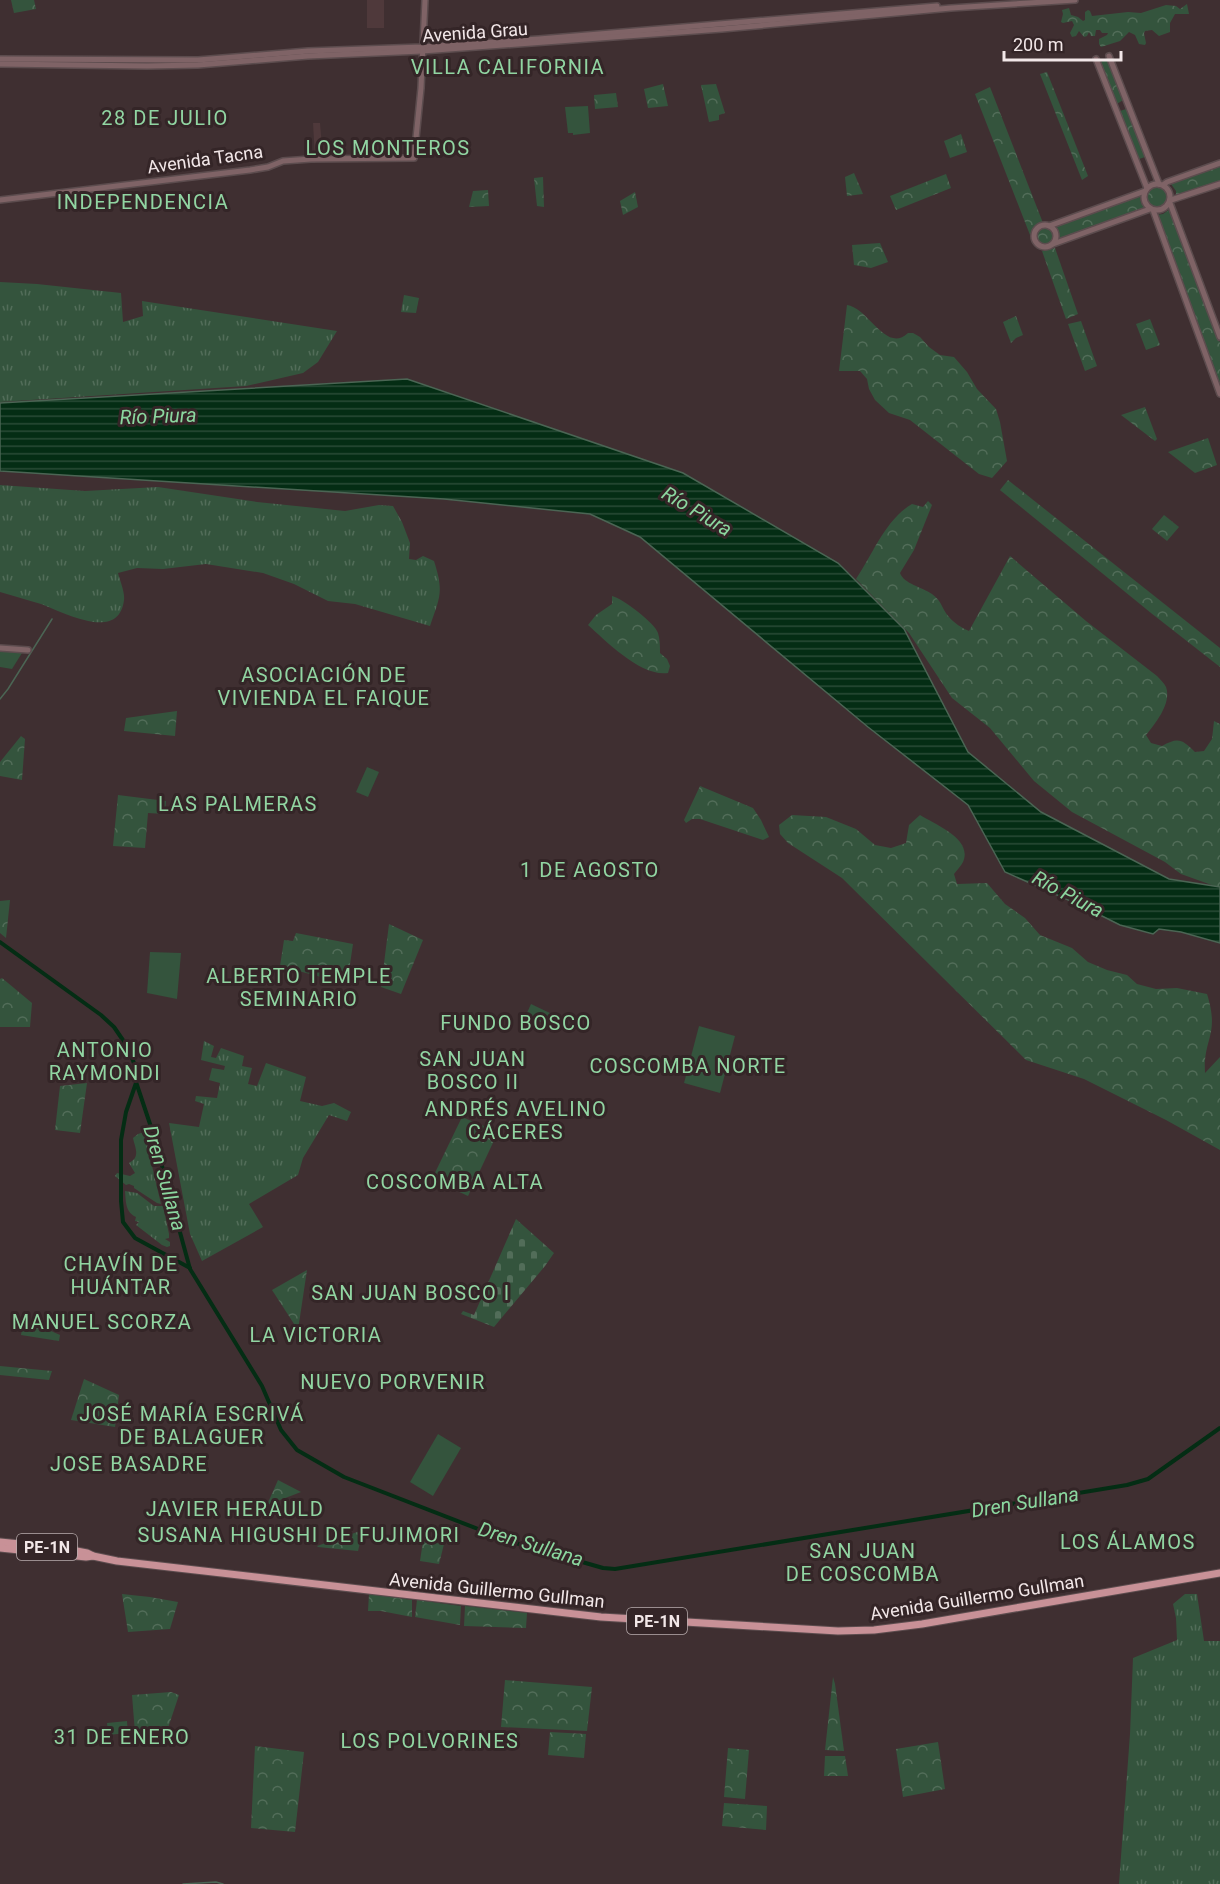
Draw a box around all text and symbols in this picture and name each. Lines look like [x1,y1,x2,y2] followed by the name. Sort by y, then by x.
[421,18,529,46] street label: Avenida Grau
[1004,24,1121,62] scale bar
[1013,34,1064,55] text: 200 m
[411,55,605,79] district label: VILLA CALIFORNIA
[101,106,229,130] district label: 28 DE JULIO
[305,136,471,160] district label: LOS MONTEROS
[146,140,264,178] street label: Avenida Tacna
[57,190,229,214] district label: INDEPENDENCIA
[119,403,197,429] water label: Río Piura
[658,481,736,541] water label: Río Piura
[218,663,431,710] district label: ASOCIACIÓN DE VIVIENDA EL FAIQUE
[158,792,318,816] district label: LAS PALMERAS
[520,858,660,882] district label: 1 DE AGOSTO
[1028,865,1108,923] water label: Río Piura
[206,964,392,1011] district label: ALBERTO TEMPLE SEMINARIO
[440,1011,592,1035] district label: FUNDO BOSCO
[49,1038,161,1085] district label: ANTONIO RAYMONDI
[419,1047,527,1094] district label: SAN JUAN BOSCO II
[589,1054,787,1078] district label: COSCOMBA NORTE
[425,1097,607,1144] district label: ANDRÉS AVELINO CÁCERES
[139,1123,191,1233] water label: Dren Sullana
[366,1170,544,1194] district label: COSCOMBA ALTA
[63,1252,179,1299] district label: CHAVÍN DE HUÁNTAR
[311,1281,511,1305] district label: SAN JUAN BOSCO I
[12,1310,192,1334] district label: MANUEL SCORZA
[250,1323,382,1347] district label: LA VICTORIA
[300,1370,486,1394] district label: NUEVO PORVENIR
[79,1402,305,1449] district label: JOSÉ MARÍA ESCRIVÁ DE BALAGUER
[50,1452,208,1476] district label: JOSE BASADRE
[970,1482,1080,1522] water label: Dren Sullana
[146,1497,324,1521] district label: JAVIER HERAULD
[476,1517,586,1571] water label: Dren Sullana
[138,1523,461,1547] district label: SUSANA HIGUSHI DE FUJIMORI
[1060,1530,1196,1554] district label: LOS ÁLAMOS
[17,1534,77,1560] road number: PE-1N
[786,1539,940,1586] district label: SAN JUAN DE COSCOMBA
[388,1568,606,1612] street label: Avenida Guillermo Gullman
[869,1570,1085,1624] street label: Avenida Guillermo Gullman
[627,1608,687,1634] road number: PE-1N
[54,1725,190,1749] district label: 31 DE ENERO
[341,1729,519,1753] district label: LOS POLVORINES

